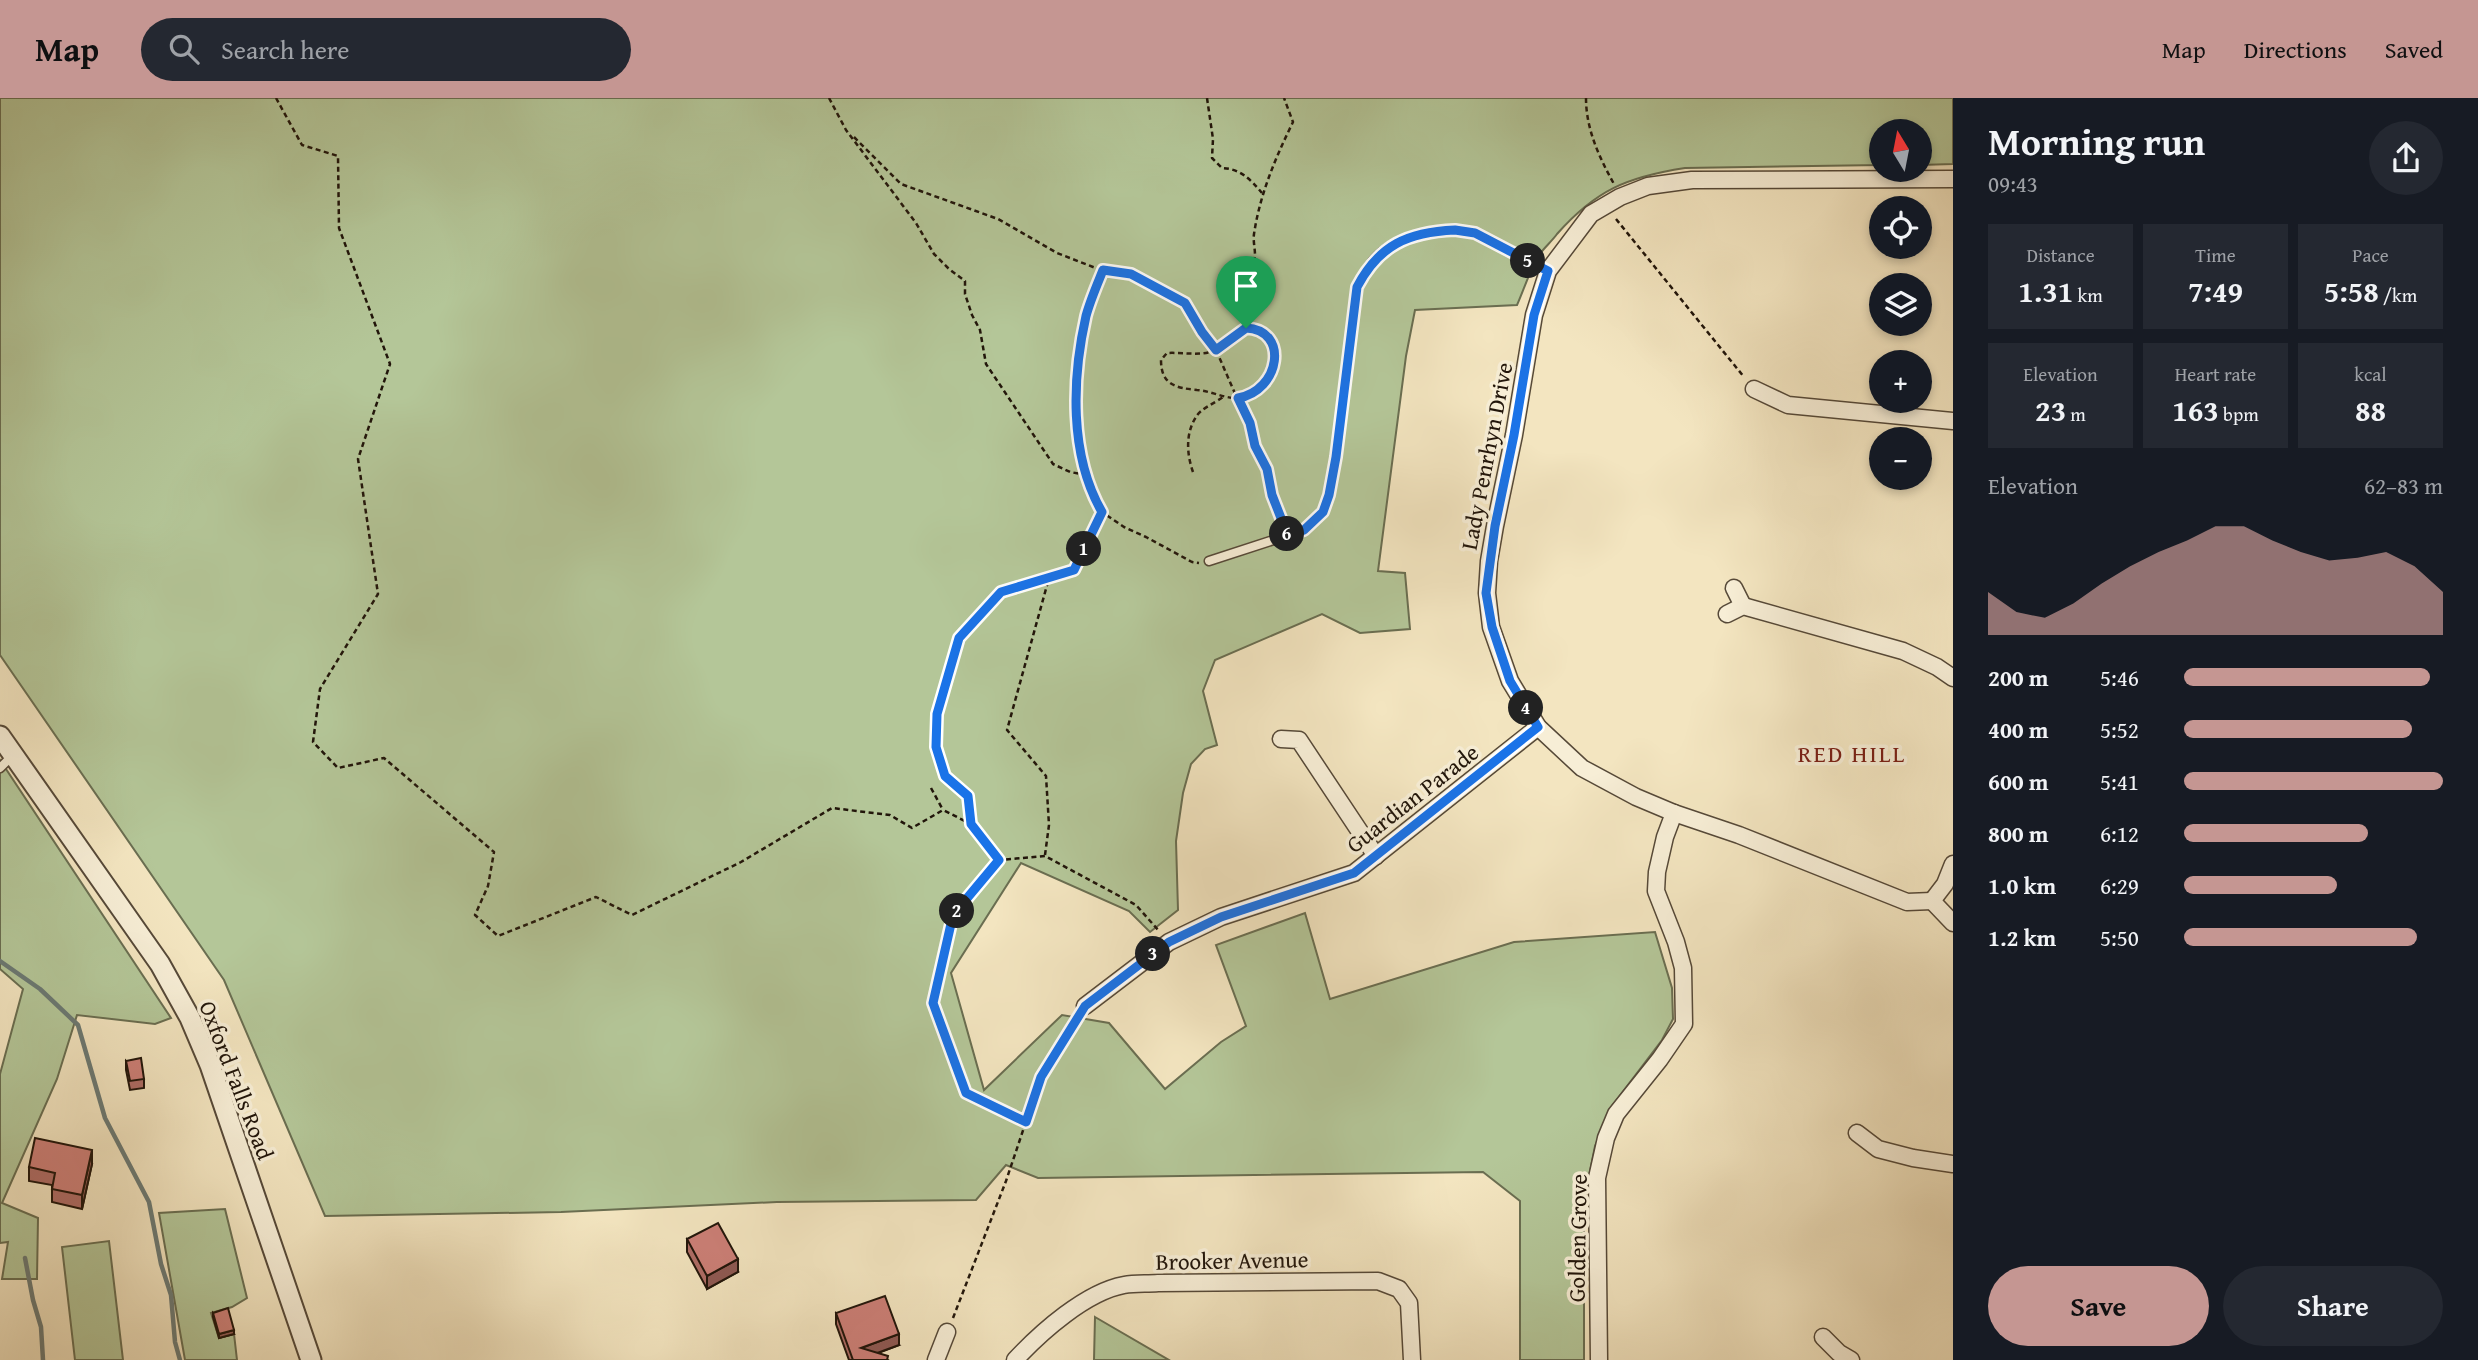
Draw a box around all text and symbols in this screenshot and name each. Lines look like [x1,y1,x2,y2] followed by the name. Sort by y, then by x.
[141,18,631,81] search box
[35,25,99,73] text: Map
[165,30,203,68] icon: search
[221,30,349,69] text: Search here
[2162,32,2206,67] text: Map
[2244,32,2347,67] text: Directions
[2385,32,2443,67] text: Saved
[1988,113,2205,169] text: Morning run
[1869,119,1932,182] north arrow
[1869,119,1932,490] map controls
[2369,121,2443,195] button: share
[1988,167,2038,200] text: 09:43
[1869,196,1932,259] button: locate
[2026,241,2095,269] text: Distance
[2195,241,2236,269] text: Time
[2352,241,2389,269] text: Pace
[1510,244,1546,278] pin: 5
[1523,246,1532,274] text: 5
[1216,256,1276,328] pin
[1227,267,1265,305] icon: arrive
[2018,269,2073,313] text: 1.31
[2188,269,2243,313] text: 7:49
[2324,269,2379,313] text: 5:58
[1869,273,1932,336] button: layers
[2073,281,2103,309] text: km
[2379,281,2417,309] text: /km
[1869,350,1932,413] button: +
[1452,359,1520,553] street label: Lady Penrhyn Drive
[2023,360,2098,388] text: Elevation
[2175,360,2256,388] text: Heart rate
[2354,360,2387,388] text: kcal
[2035,388,2066,432] text: 23
[2172,388,2219,432] text: 163
[2355,388,2386,432] text: 88
[2066,400,2086,428] text: m
[2219,400,2259,428] text: bpm
[1869,427,1932,490] button: −
[1988,469,2078,502] text: Elevation
[2364,469,2443,502] text: 62–83 m
[1270,516,1304,551] pin: 6
[1282,519,1291,547] text: 6
[1066,532,1102,566] pin: 1
[1079,534,1088,562] text: 1
[1988,661,2049,694] text: 200 m
[2100,661,2139,694] text: 5:46
[1508,690,1544,726] pin: 4
[1521,693,1530,721] text: 4
[1988,713,2049,746] text: 400 m
[2100,713,2139,746] text: 5:52
[1339,736,1485,860] street label: Guardian Parade
[1798,736,1906,771] district label: RED HILL
[1988,765,2049,798] text: 600 m
[2100,765,2139,798] text: 5:41
[1988,817,2049,850] text: 800 m
[2100,817,2139,850] text: 6:12
[1988,869,2056,902] text: 1.0 km
[2100,869,2139,902] text: 6:29
[940,894,974,928] pin: 2
[952,896,961,924] text: 2
[1988,921,2056,954] text: 1.2 km
[2100,921,2139,954] text: 5:50
[1136,936,1170,972] pin: 3
[1148,939,1157,967] text: 3
[192,996,283,1165] street label: Oxford Falls Road
[1559,1173,1595,1303] street label: Golden Grove
[1155,1242,1309,1278] street label: Brooker Avenue
[1988,1266,2209,1346] button: Save
[2223,1266,2443,1346] button: Share

